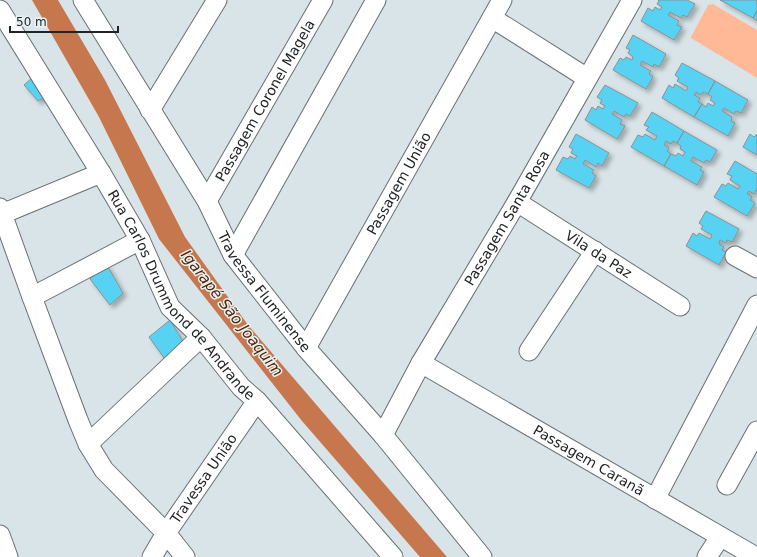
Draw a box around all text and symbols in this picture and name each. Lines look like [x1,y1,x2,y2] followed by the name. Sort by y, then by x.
[10,8,118,34] scale bar
[16,15,47,29] text: 50 m
[212,17,318,184] street label: Passagem Coronel Magela
[363,129,434,238] street label: Passagem União
[461,148,553,288] street label: Passagem Santa Rosa
[105,187,258,403] street label: Rua Carlos Drummond de Andrande
[563,227,635,281] street label: Vila da Paz
[214,228,314,355] street label: Travessa Fluminense
[177,246,287,380] water label: Igarapé São Joaquim
[531,422,647,499] street label: Passagem Caranã
[166,430,240,527] street label: Travessa União

